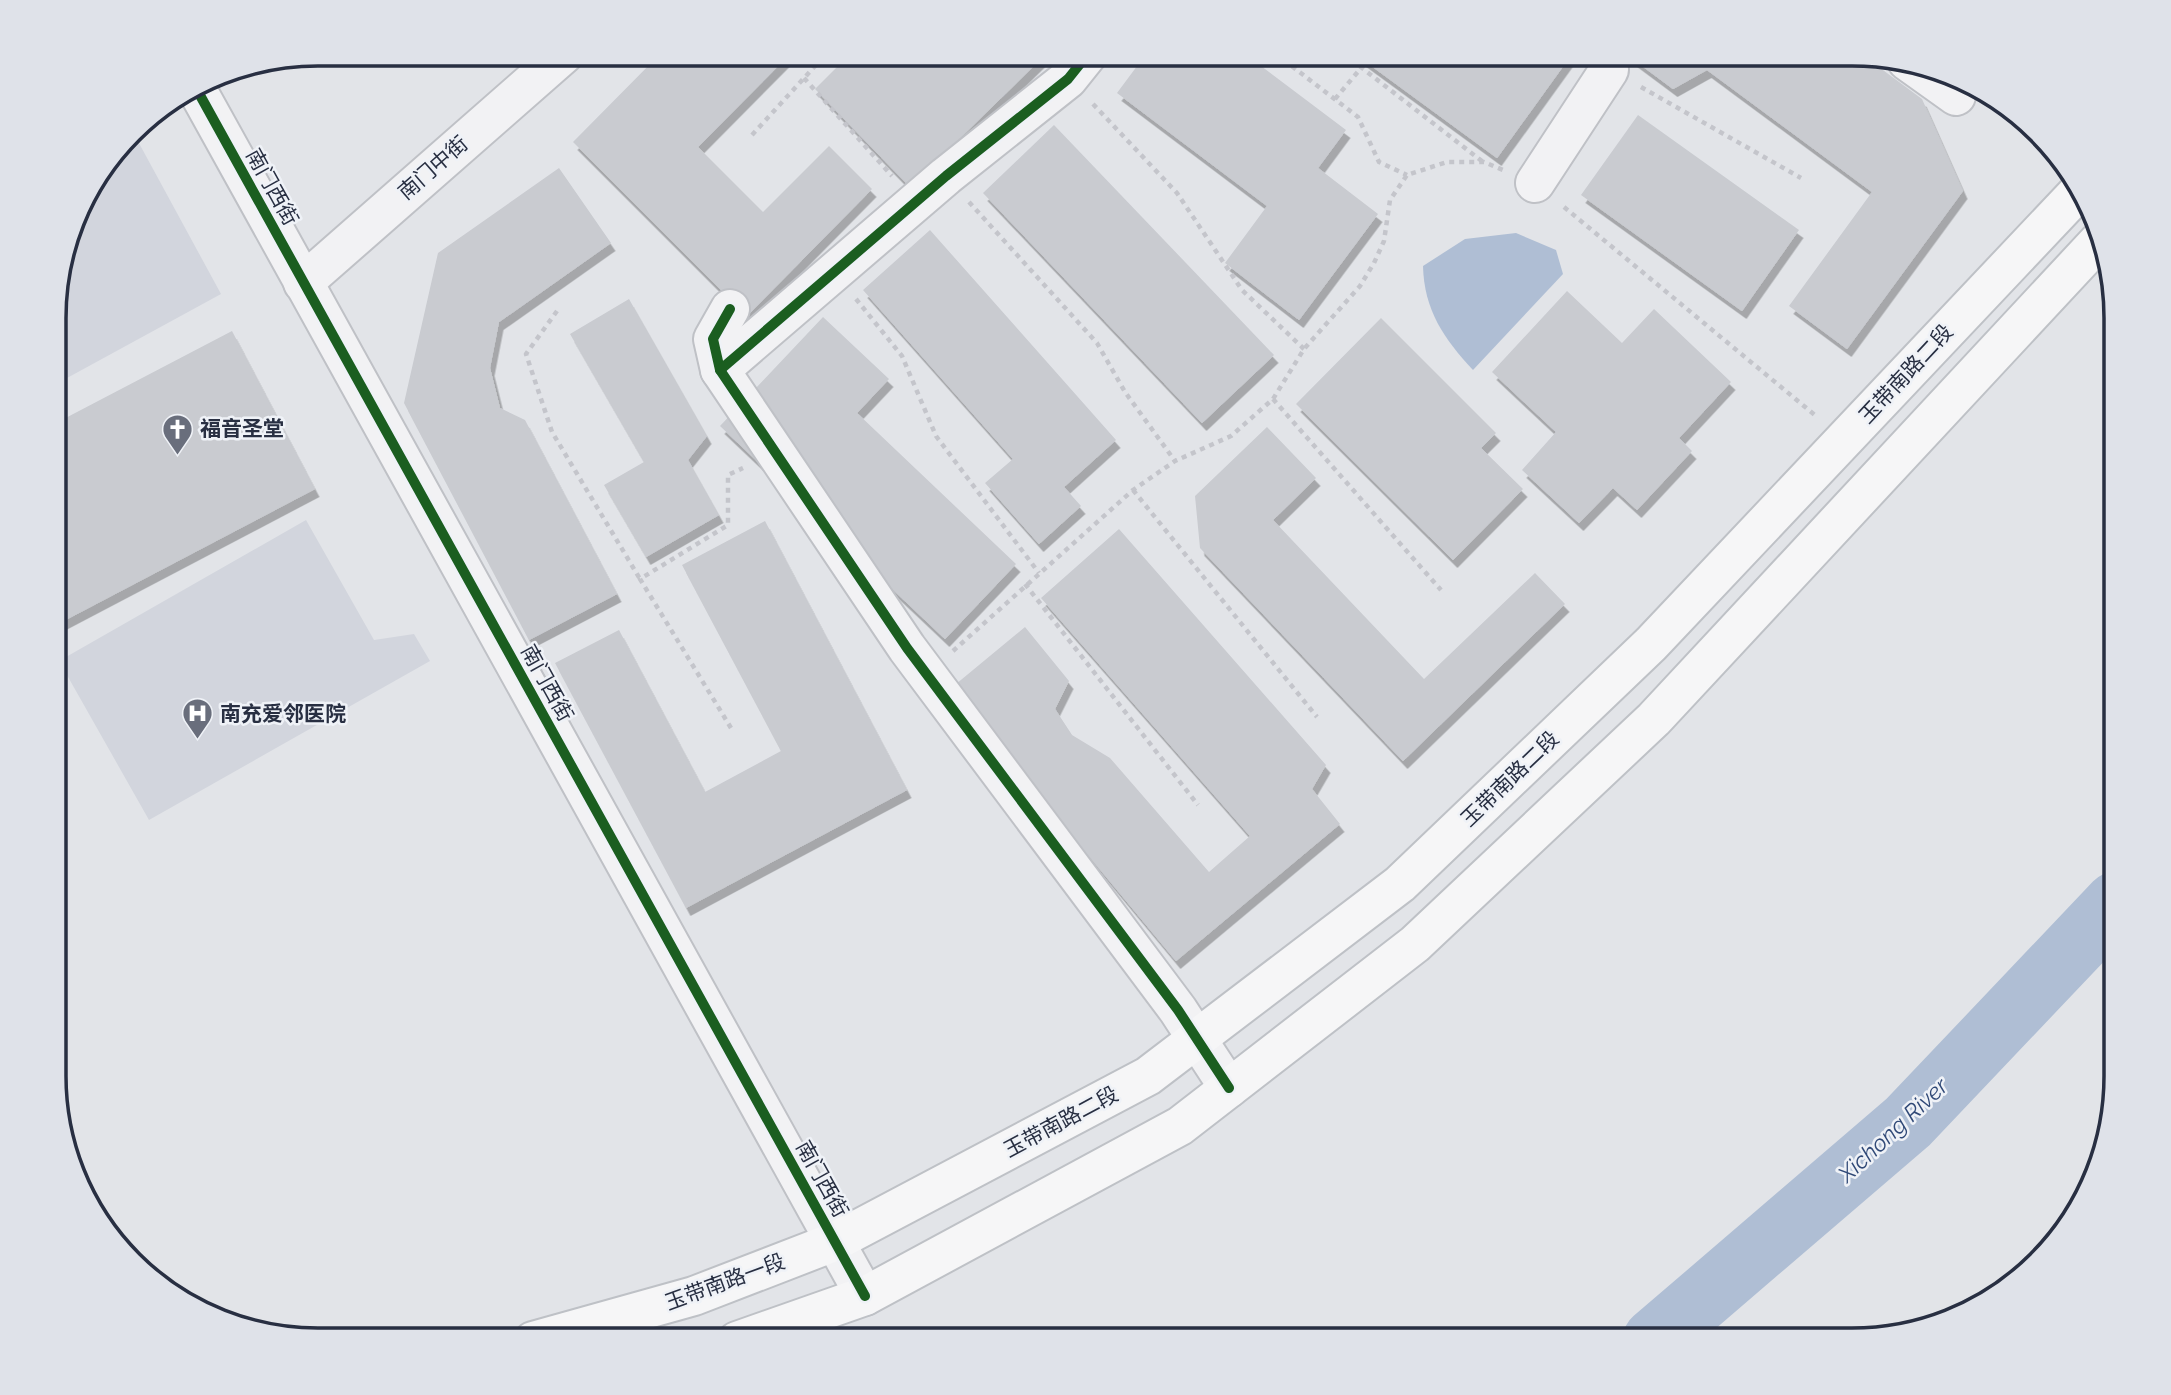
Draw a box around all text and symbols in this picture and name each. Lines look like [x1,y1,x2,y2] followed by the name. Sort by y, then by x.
[393,131,473,205] street label: 南门中街
[241,144,304,230] street label: 南门西街
[1854,319,1958,428] street label: 玉带南路二段
[160,412,194,456] church icon: 福音圣堂
[200,416,284,441] place label: 福音圣堂
[516,640,579,726] street label: 南门西街
[180,697,214,741] hospital icon: 南充爱邻医院
[220,701,346,726] place label: 南充爱邻医院
[1456,726,1564,831] street label: 玉带南路二段
[1831,1071,1954,1188] water label: Xichong River
[999,1081,1122,1162] street label: 玉带南路二段
[791,1136,854,1222] street label: 南门西街
[661,1248,788,1315] street label: 玉带南路一段

